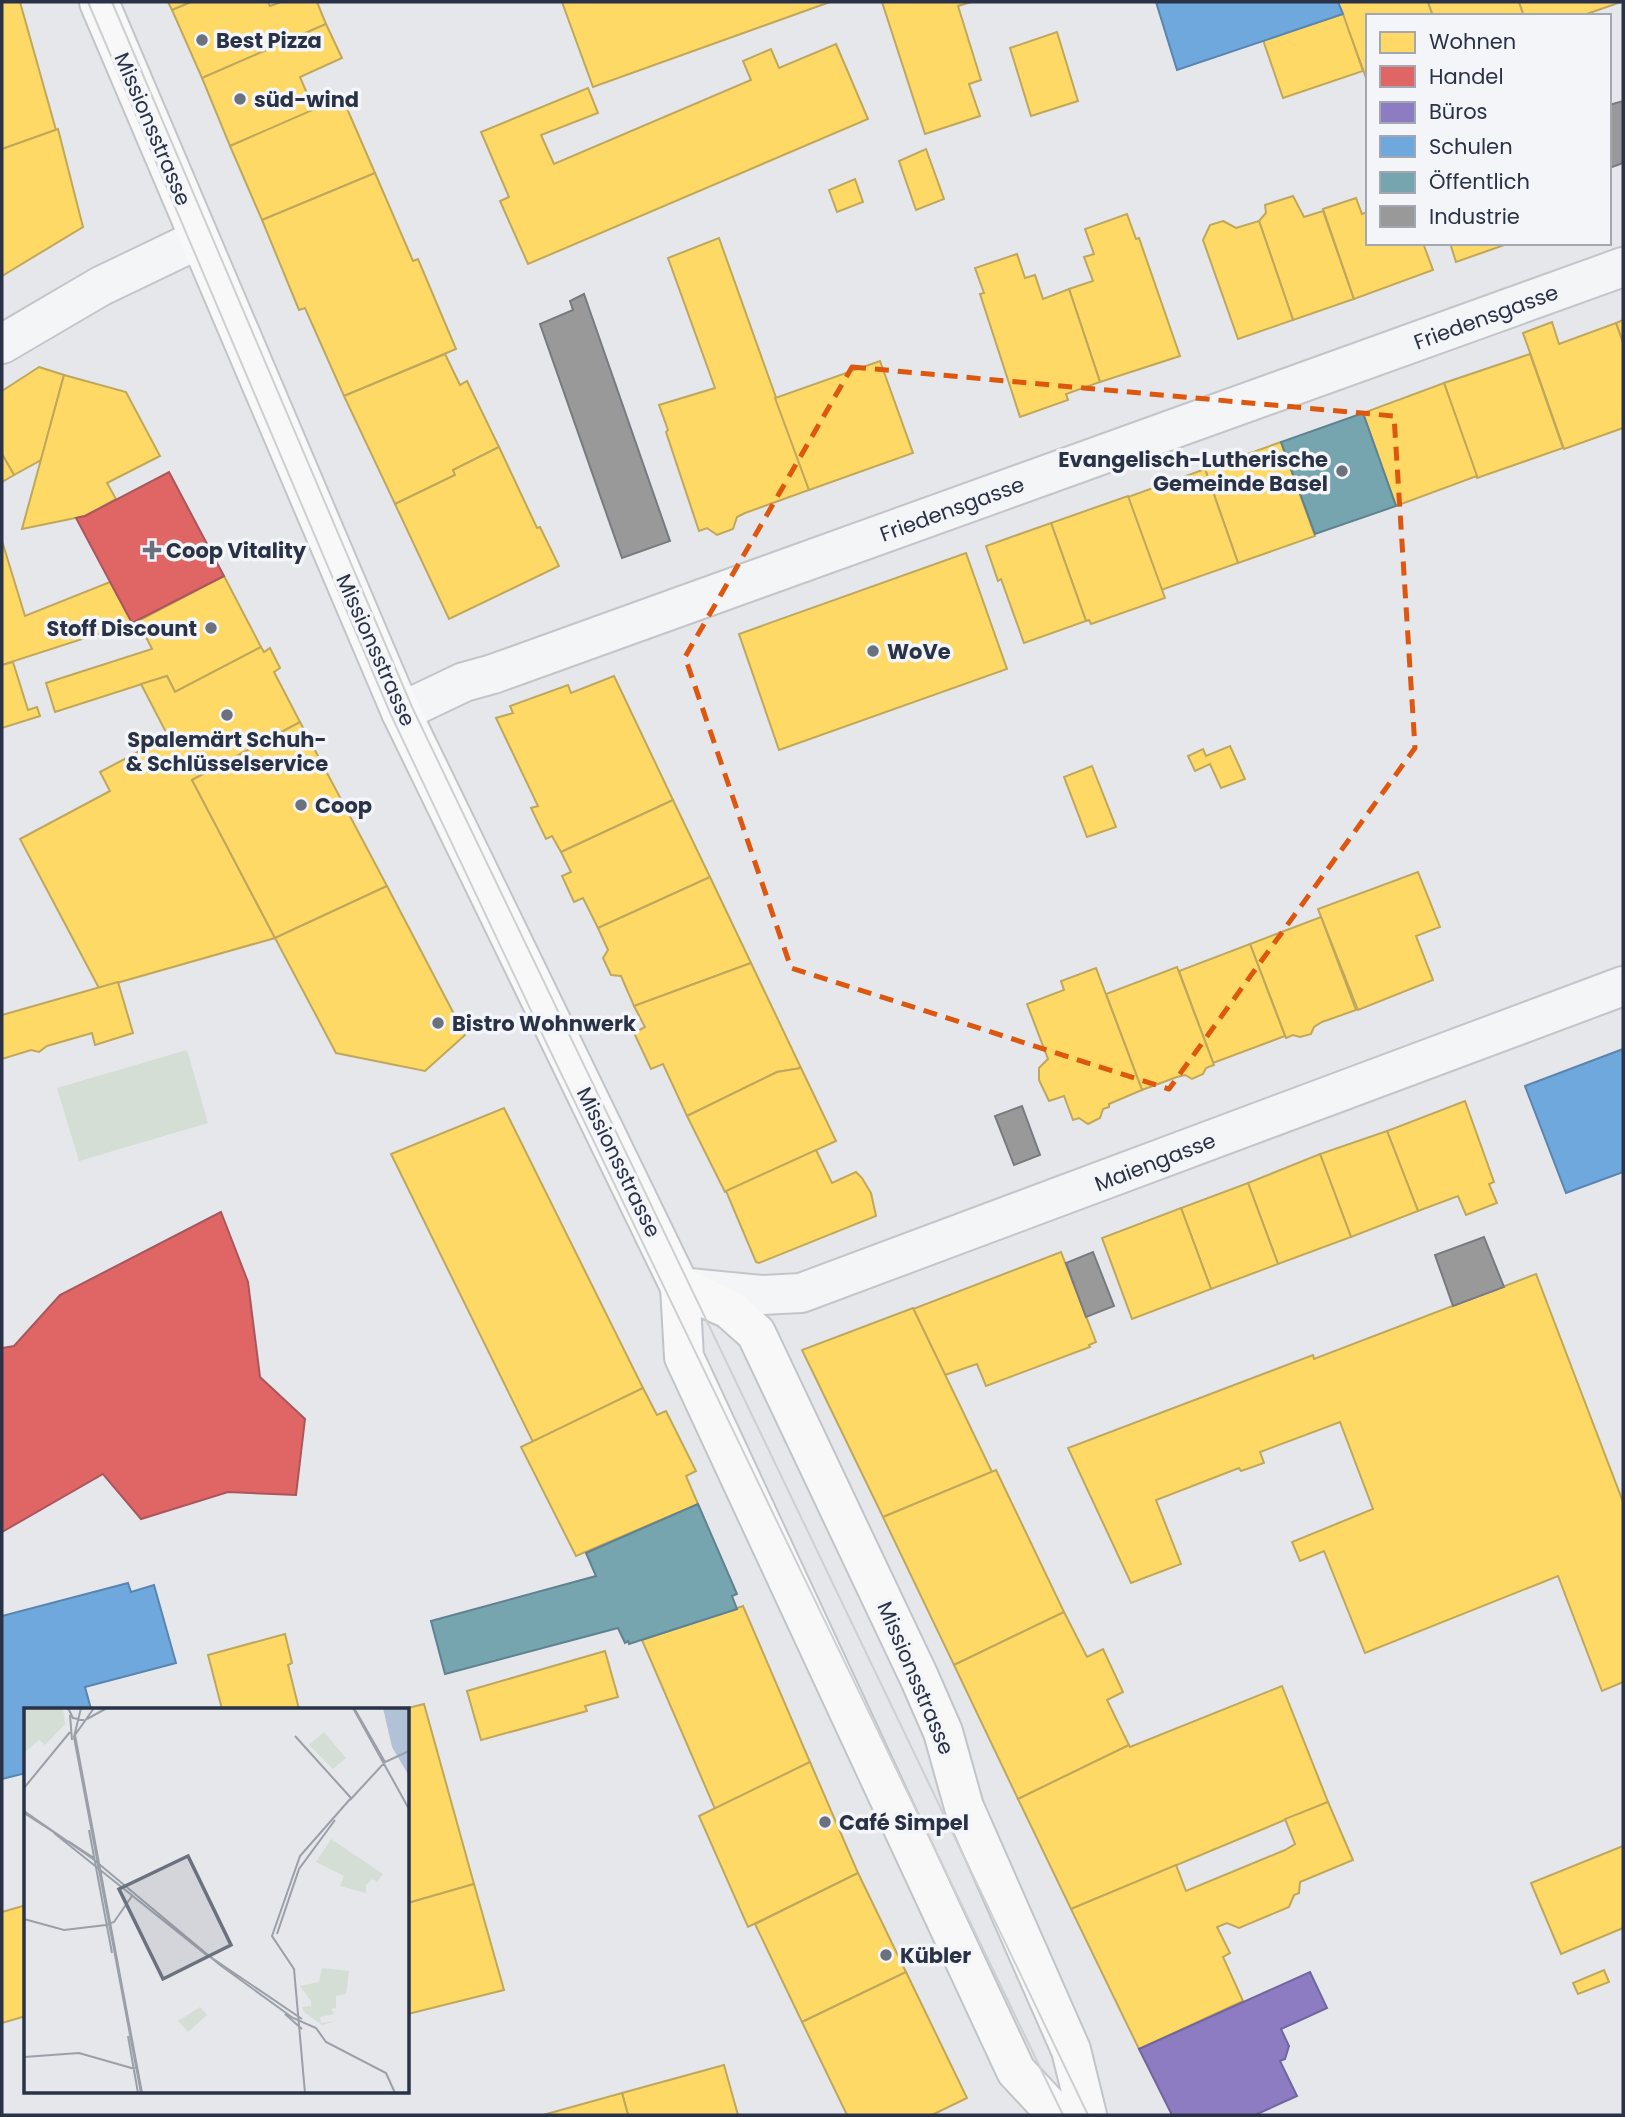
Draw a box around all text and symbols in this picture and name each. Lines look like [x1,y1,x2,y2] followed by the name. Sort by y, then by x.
[1366,14,1611,245] legend
[216,26,322,55] place label: Best Pizza
[1429,27,1516,56] text: Wohnen
[194,32,210,48] marker: Best Pizza
[108,48,198,210] street label: Missionsstrasse
[1429,62,1504,91] text: Handel
[254,85,359,114] place label: süd-wind
[232,91,248,107] marker: süd-wind
[1429,97,1488,126] text: Büros
[1429,132,1513,161] text: Schulen
[1429,167,1530,196] text: Öffentlich
[1429,202,1520,231] text: Industrie
[1410,277,1562,357] street label: Friedensgasse
[1058,445,1328,498] place label: Evangelisch-Lutherische Gemeinde Basel
[1334,463,1350,479] marker: Evangelisch-Lutherische Gemeinde Basel
[876,469,1028,549] street label: Friedensgasse
[166,536,307,565] place label: Coop Vitality
[144,542,160,558] marker: Coop Vitality
[329,569,423,731] street label: Missionsstrasse
[47,614,197,643] place label: Stoff Discount
[203,620,219,636] marker: Stoff Discount
[887,637,951,666] place label: WoVe
[865,643,881,659] marker: WoVe
[219,707,235,723] marker: Spalemärt Schuh- & Schlüsselservice
[126,725,328,778] place label: Spalemärt Schuh- & Schlüsselservice
[315,791,372,820] place label: Coop
[293,797,309,813] marker: Coop
[452,1009,636,1038] place label: Bistro Wohnwerk
[430,1015,446,1031] marker: Bistro Wohnwerk
[570,1082,668,1242] street label: Missionsstrasse
[1090,1126,1220,1198] street label: Maiengasse
[871,1597,961,1759] street label: Missionsstrasse
[24,1708,410,2092] inset map
[839,1808,969,1837] place label: Café Simpel
[817,1814,833,1830] marker: Café Simpel
[900,1941,971,1970] place label: Kübler
[878,1947,894,1963] marker: Kübler

